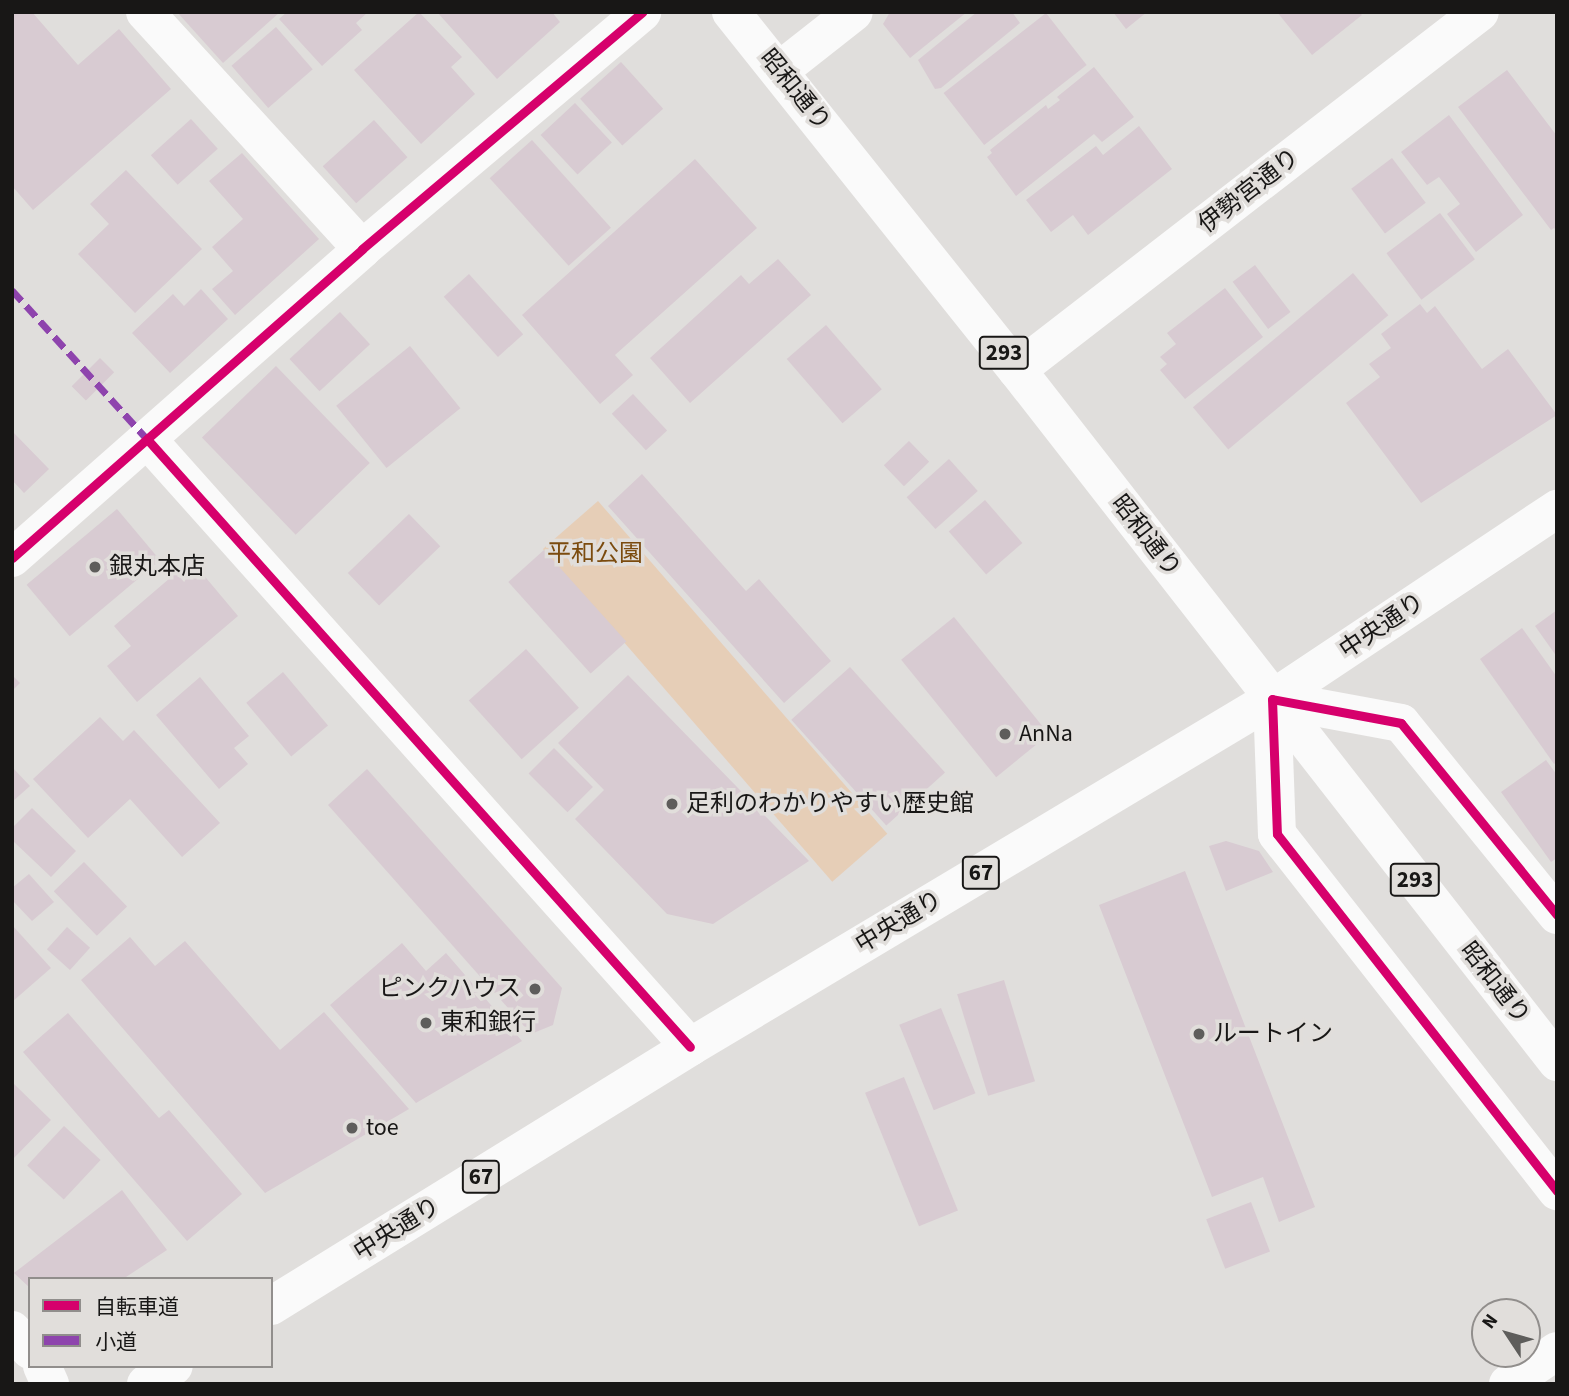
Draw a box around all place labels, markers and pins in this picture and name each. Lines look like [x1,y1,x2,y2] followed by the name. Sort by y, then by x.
[109,553,205,581] place label: 銀丸本店
[87,559,103,575] marker: 銀丸本店
[1019,720,1073,748] place label: AnNa
[997,726,1013,742] marker: AnNa
[686,790,974,818] place label: 足利のわかりやすい歴史館
[664,796,680,812] marker: 足利のわかりやすい歴史館
[377,975,521,1003] place label: ピンクハウス
[527,981,543,997] marker: ピンクハウス
[440,1009,536,1037] place label: 東和銀行
[418,1015,434,1031] marker: 東和銀行
[1213,1020,1333,1048] place label: ルートイン
[1191,1026,1207,1042] marker: ルートイン
[366,1114,399,1142] place label: toe
[344,1120,360,1136] marker: toe

